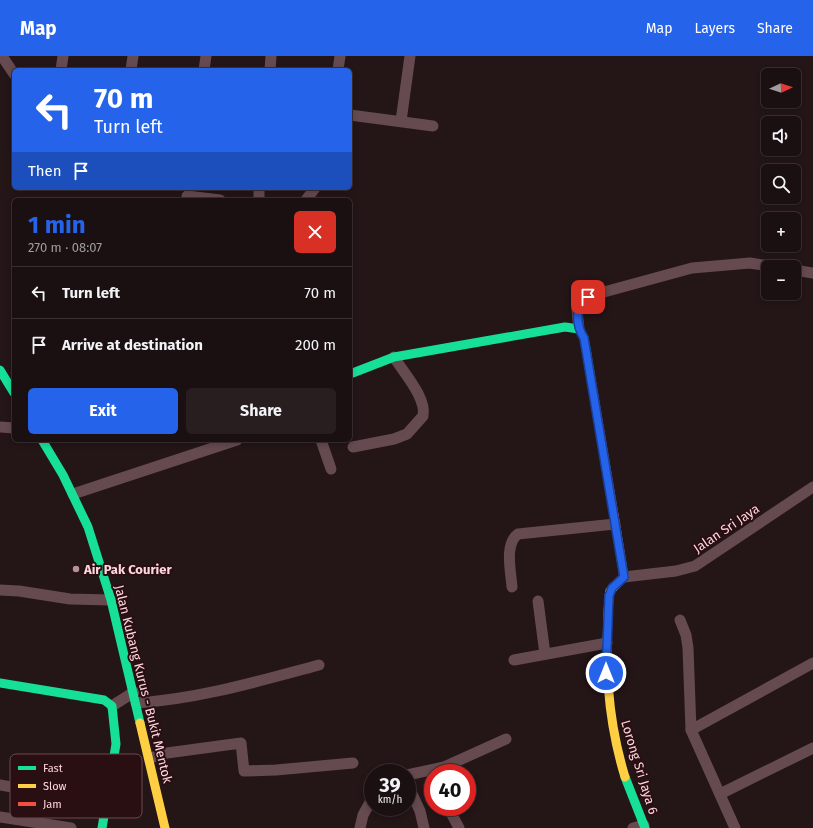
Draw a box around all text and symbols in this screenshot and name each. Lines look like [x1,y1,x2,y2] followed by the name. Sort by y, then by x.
[20,17,57,40] text: Map
[646,20,672,37] text: Map
[694,20,735,37] text: Layers
[757,20,793,37] text: Share
[761,68,801,108] north arrow
[761,68,801,300] map controls
[94,82,153,115] text: 70 m
[28,84,80,136] icon: left
[94,116,163,138] text: Turn left
[761,116,801,156] button: sound
[70,160,92,182] icon: arrive
[28,162,62,180] text: Then
[761,164,801,204] button: search
[28,211,86,239] text: 1 min
[294,211,336,253] button: close
[761,212,801,252] button: +
[28,240,102,255] text: 270 m · 08:07
[761,260,801,300] button: −
[571,280,605,314] pin
[28,282,50,304] icon: left
[62,284,120,302] text: Turn left
[304,284,336,302] text: 70 m
[577,286,599,308] icon: arrive
[28,334,50,356] icon: arrive
[62,336,203,354] text: Arrive at destination
[295,336,336,354] text: 200 m
[28,388,178,434] button: Exit
[186,388,336,434] button: Share
[691,501,762,556] street label: Jalan Sri Jaya
[83,562,172,577] place label: Air Pak Courier
[71,564,81,574] marker: Air Pak Courier
[112,583,176,785] street label: Jalan Kubang Kurus - Bukit Mentok
[585,652,627,694] position arrow
[618,718,661,816] street label: Lorong Sri Jaya 6
[10,754,142,818] legend
[43,762,63,775] text: Fast
[424,764,476,816] speed limit sign: 40
[379,773,401,797] text: 39
[43,780,67,793] text: Slow
[378,794,402,806] text: km/h
[43,798,62,811] text: Jam

